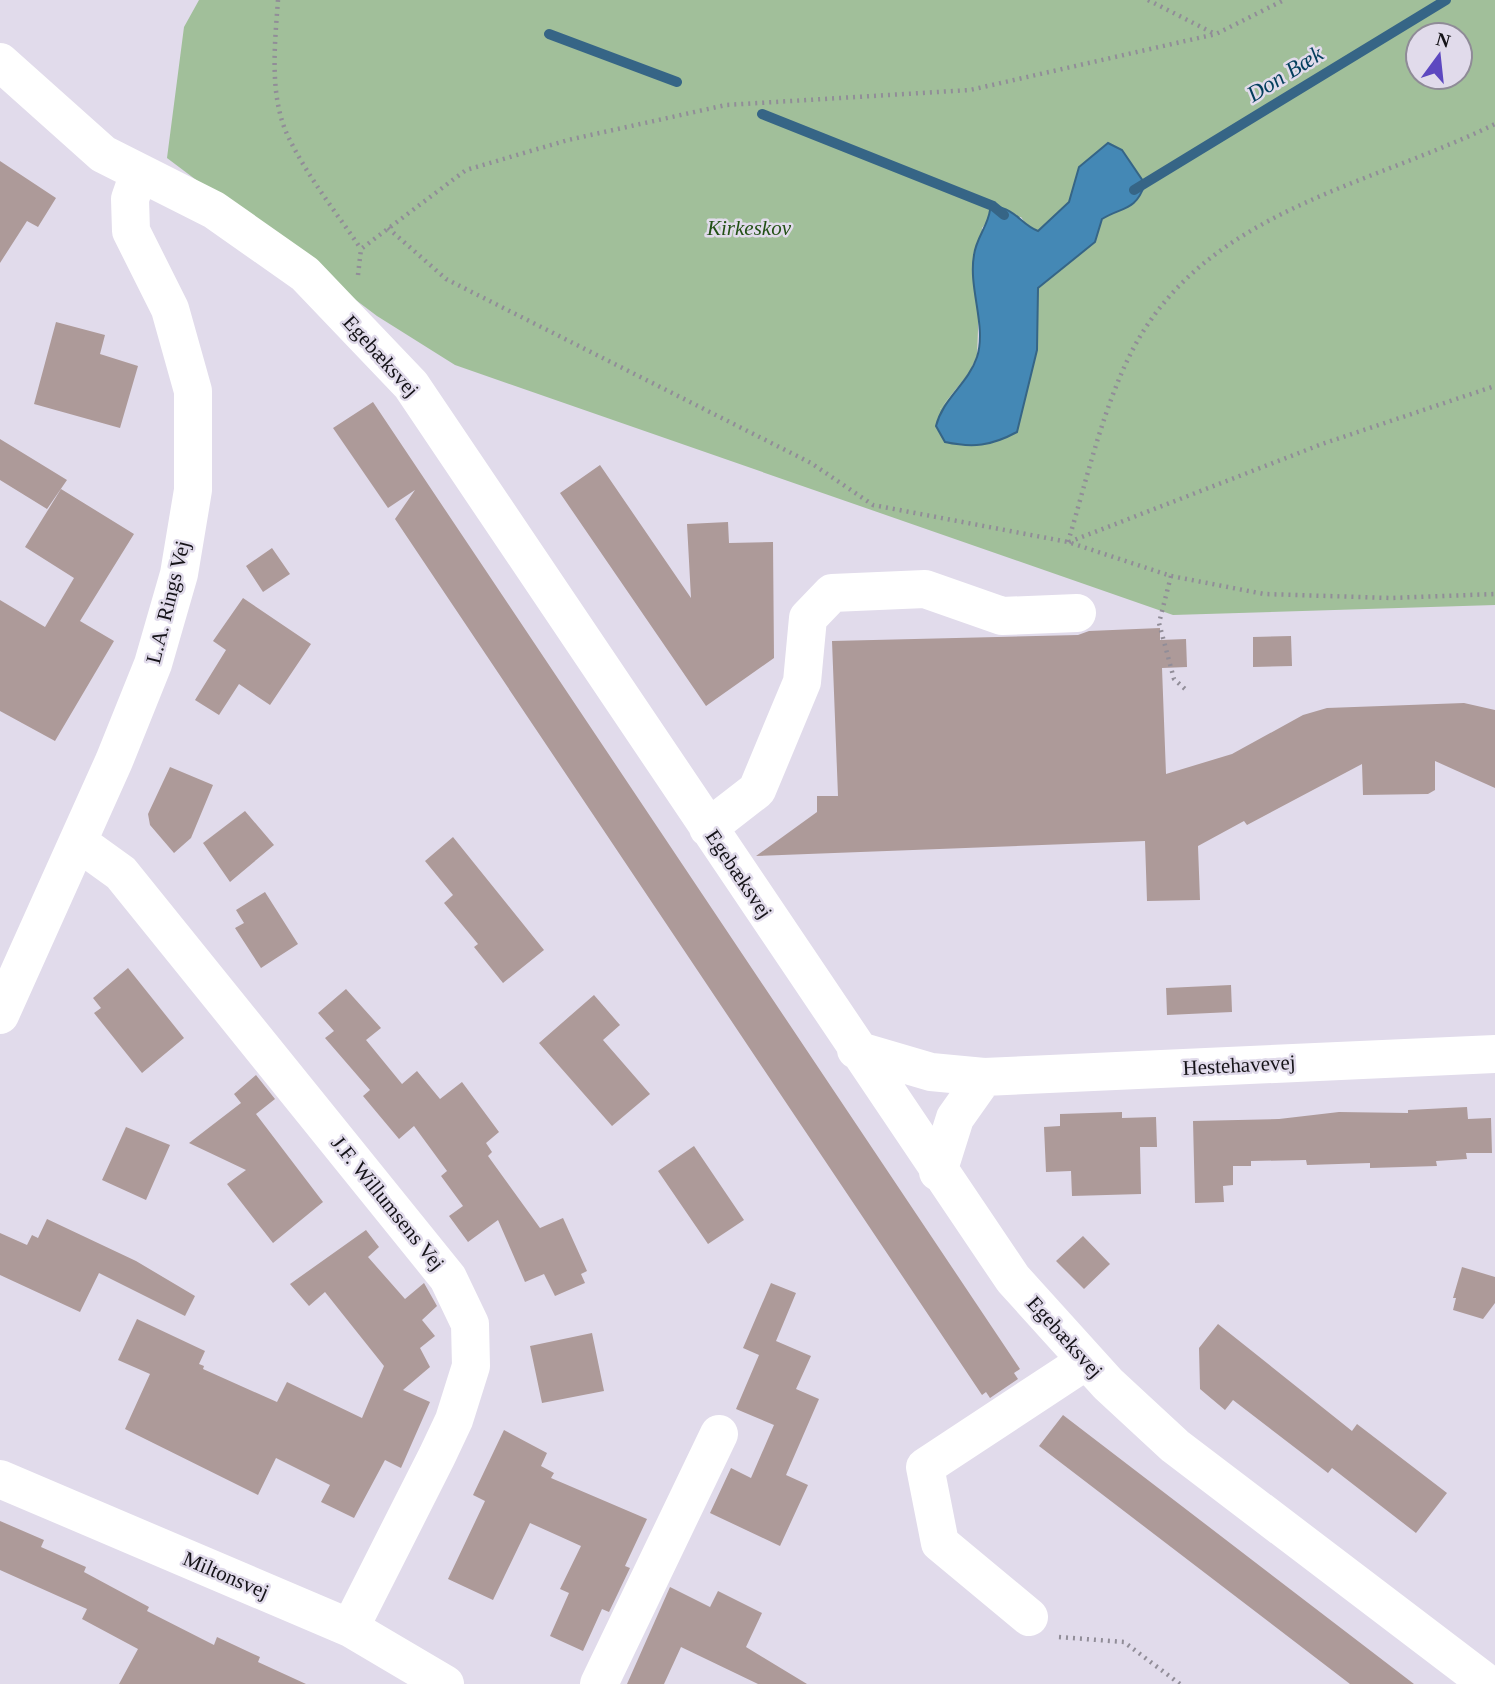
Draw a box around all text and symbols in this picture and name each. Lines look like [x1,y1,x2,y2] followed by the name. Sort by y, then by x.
[1404,21,1474,91] north arrow
[1434,28,1453,52] text: N
[1241,40,1328,108] water label: Don Bæk
[706,216,792,240] park label: Kirkeskov
[338,310,424,402] street label: Egebæksvej
[141,538,195,666] street label: L.A. Rings Vej
[701,825,777,923] street label: Egebæksvej
[1182,1050,1296,1080] street label: Hestehavevej
[326,1131,450,1275] street label: J.F. Willumsens Vej
[1022,1291,1108,1383] street label: Egebæksvej
[179,1546,273,1604] street label: Miltonsvej

